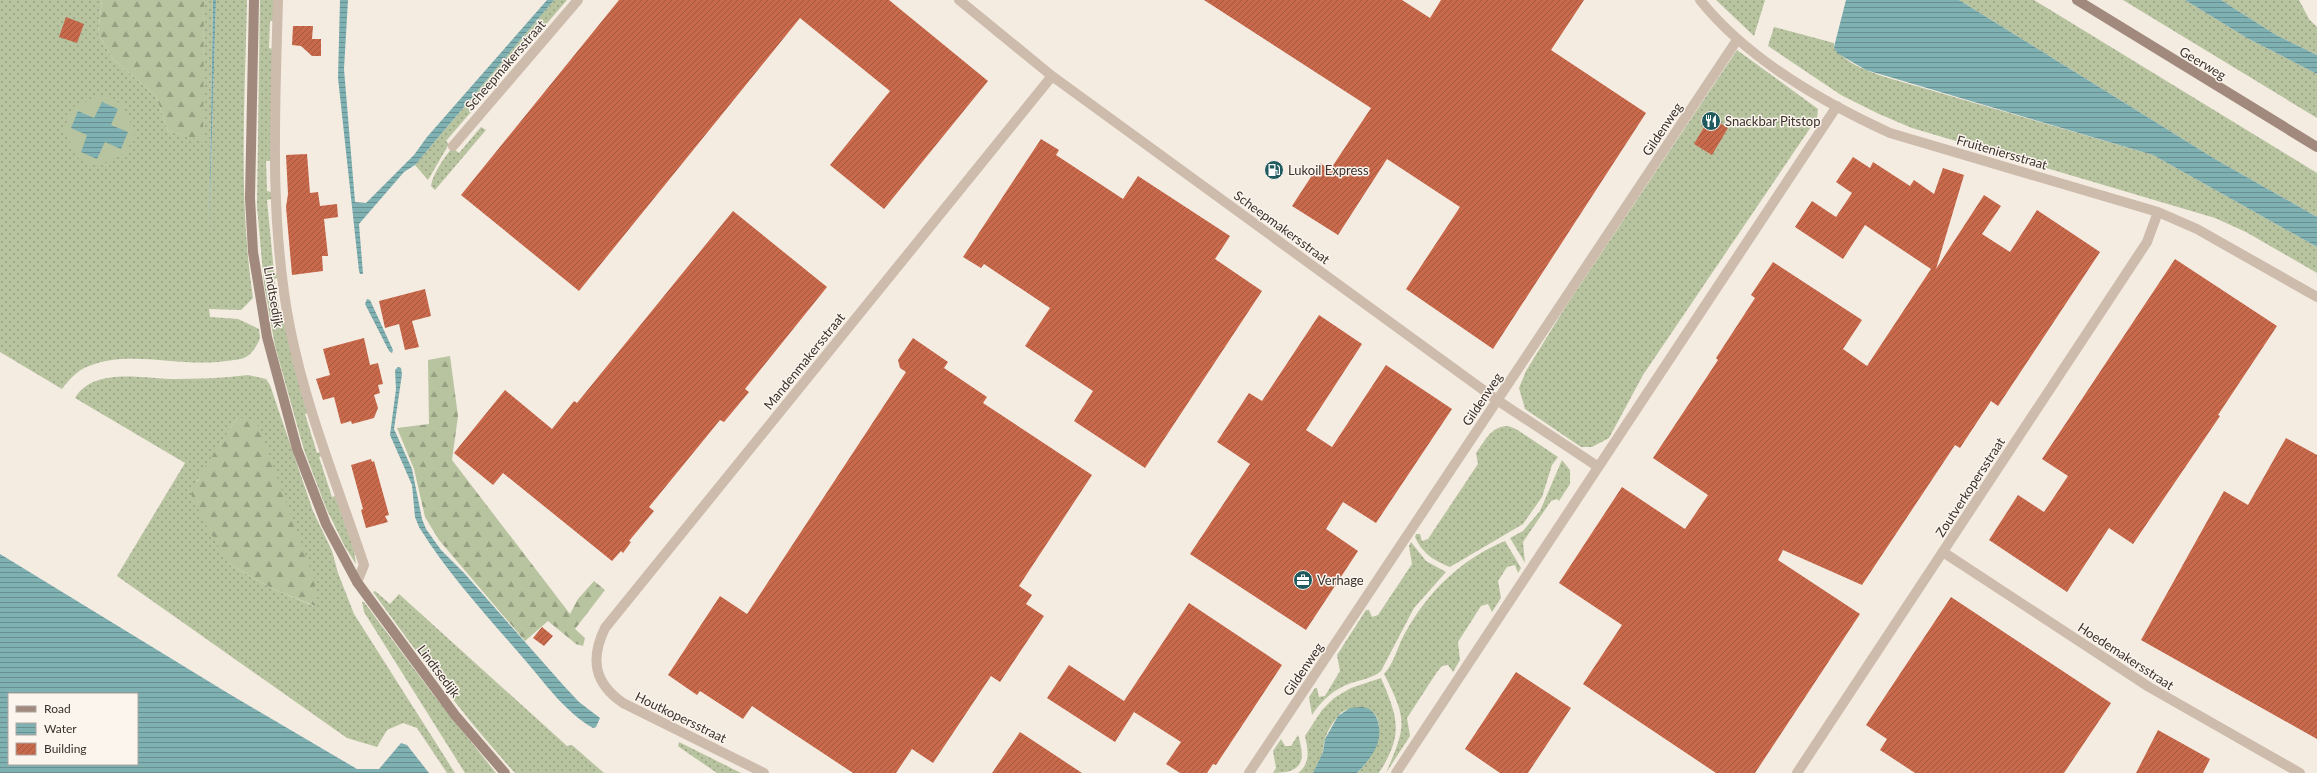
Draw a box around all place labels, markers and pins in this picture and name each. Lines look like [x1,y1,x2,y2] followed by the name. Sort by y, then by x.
[1700,110,1722,132] restaurant icon: Snackbar Pitstop
[1725,113,1820,129] place label: Snackbar Pitstop
[1263,159,1285,181] fuel station icon: Lukoil Express
[1288,162,1369,178] place label: Lukoil Express
[1292,569,1314,591] office icon: Verhage
[1317,572,1364,588] place label: Verhage

